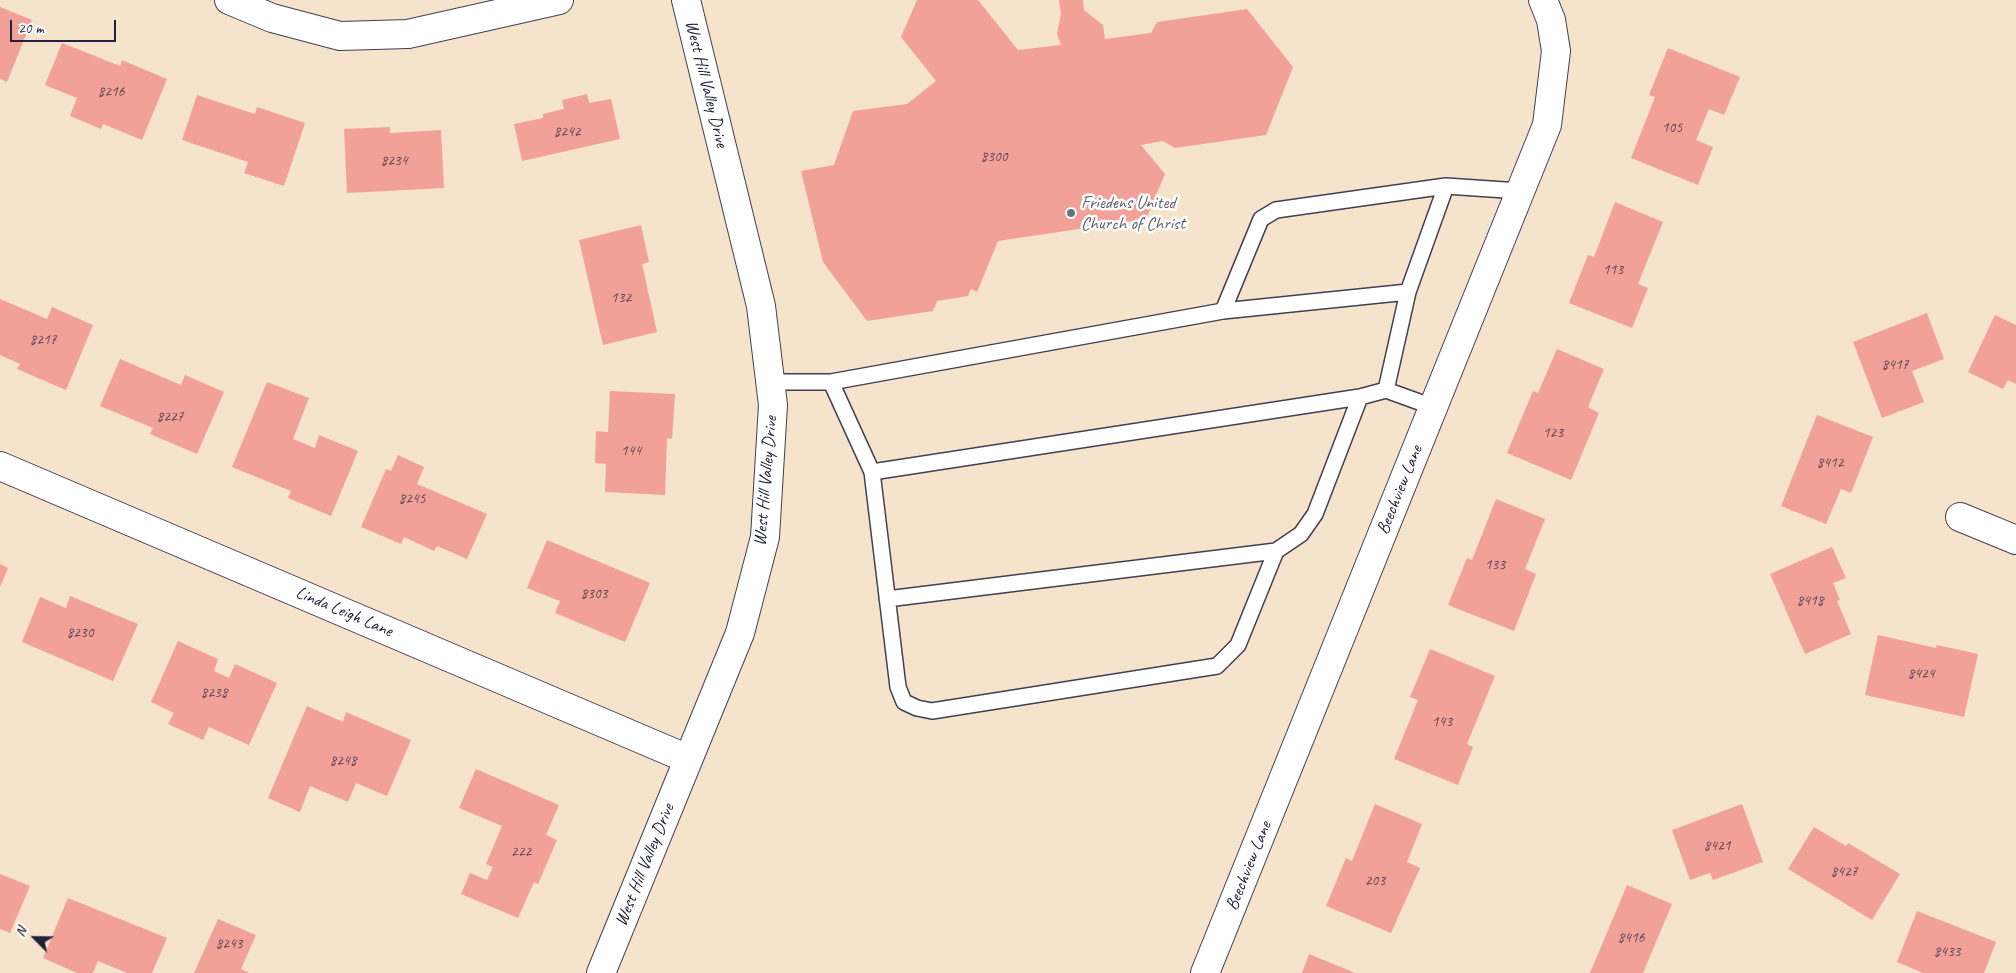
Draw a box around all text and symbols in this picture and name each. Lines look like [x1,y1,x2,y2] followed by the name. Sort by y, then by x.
[12,10,119,42] scale bar
[680,18,732,150] street label: West Hill Valley Drive
[18,19,44,38] text: 20 m
[98,83,124,101] house number: 8216
[1662,119,1682,137] house number: 105
[554,123,580,141] house number: 8242
[981,148,1007,166] house number: 8300
[381,152,407,170] house number: 8234
[1081,192,1185,234] place label: Friedens United Church of Christ
[1065,207,1077,219] marker: Friedens United Church of Christ
[1603,261,1623,279] house number: 113
[611,289,631,307] house number: 132
[30,331,56,349] house number: 8217
[1882,356,1908,374] house number: 8417
[157,408,183,426] house number: 8227
[750,415,782,547] street label: West Hill Valley Drive
[1543,424,1563,442] house number: 123
[621,442,641,460] house number: 144
[1372,442,1428,538] street label: Beechview Lane
[1817,454,1843,472] house number: 8412
[399,490,425,508] house number: 8245
[1485,556,1505,574] house number: 133
[292,582,396,642] street label: Linda Leigh Lane
[581,585,607,603] house number: 8303
[1797,592,1823,610] house number: 8418
[67,624,93,642] house number: 8230
[1908,665,1934,683] house number: 8424
[201,684,227,702] house number: 8238
[1432,713,1452,731] house number: 143
[330,752,356,770] house number: 8248
[611,801,679,929] street label: West Hill Valley Drive
[1221,818,1277,914] street label: Beechview Lane
[1704,837,1730,855] house number: 8421
[511,843,531,861] house number: 222
[1831,863,1857,881] house number: 8427
[1365,872,1385,890] house number: 203
[10,913,60,963] north arrow
[11,925,30,939] text: N
[1618,929,1644,947] house number: 8416
[216,935,242,953] house number: 8243
[1934,943,1960,961] house number: 8433

